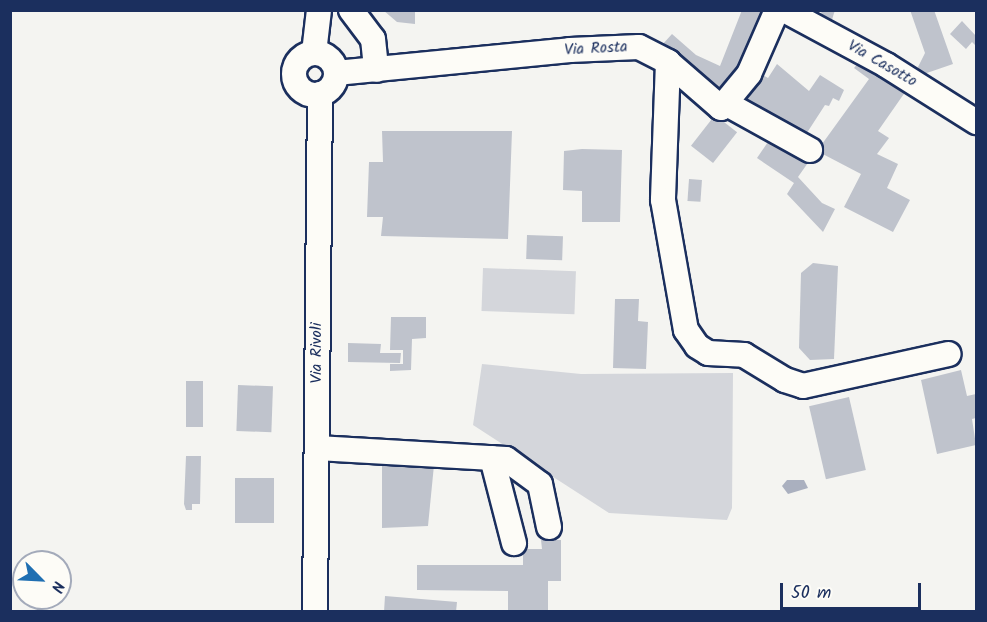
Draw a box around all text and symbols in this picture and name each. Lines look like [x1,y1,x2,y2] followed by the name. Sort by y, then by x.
[844,36,920,92] street label: Via Casotto
[564,38,628,60] street label: Via Rosta
[307,322,327,384] street label: Via Rivoli
[12,550,72,610] north arrow
[783,571,924,609] scale bar
[44,577,71,596] text: N
[791,579,831,608] text: 50 m

